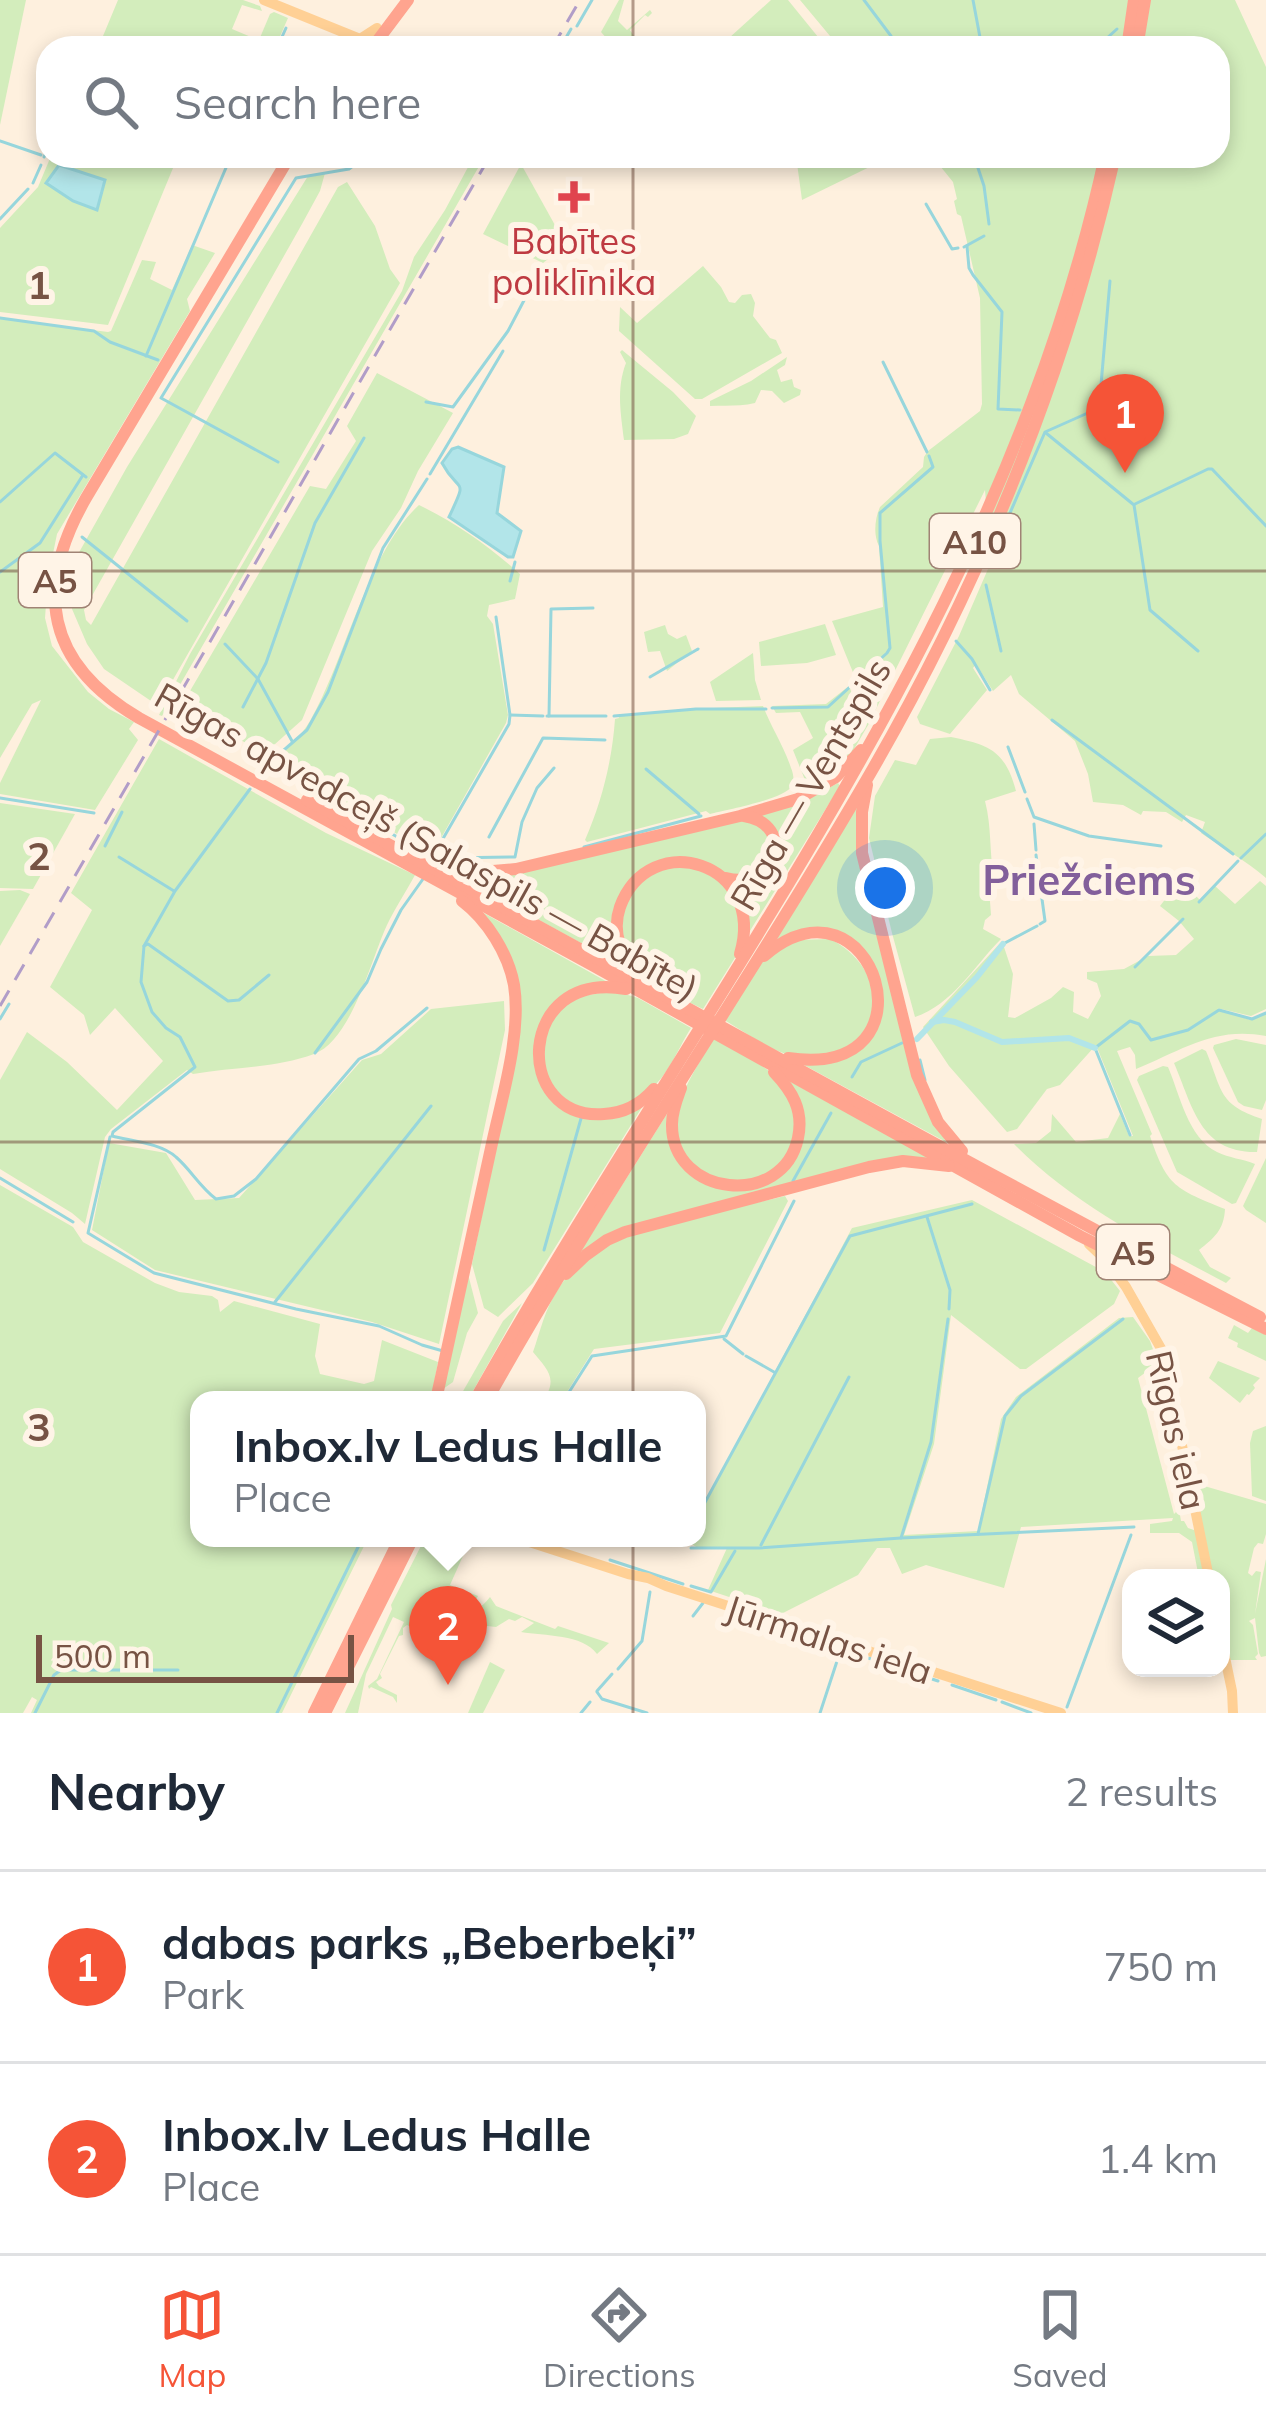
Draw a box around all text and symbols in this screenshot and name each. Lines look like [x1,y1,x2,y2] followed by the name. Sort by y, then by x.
[36,36,1230,168] search box
[78,69,144,135] icon: search
[174,74,421,130] text: Search here
[558,181,590,213] marker: Babītes poliklīnika
[492,218,656,304] place label: Babītes poliklīnika
[27,260,51,309] text: 1
[1086,374,1164,473] pin: 1
[930,514,1020,568] road number: A10
[19,553,91,607] road number: A5
[720,650,900,918] street label: Rīga — Ventspils
[147,672,707,1011] street label: Rīgas apvedceļš (Salaspils — Babīte)
[27,831,51,880] text: 2
[982,853,1196,906] district label: Priežciems
[855,858,915,918] your location
[1097,1225,1169,1279] road number: A5
[1137,1346,1217,1514] street label: Rīgas iela
[190,1391,706,1547] popup
[27,1402,51,1451] text: 3
[233,1417,663,1473] text: Inbox.lv Ledus Halle
[233,1473,332,1522] text: Place
[1122,1569,1230,1677] map controls
[1122,1569,1230,1677] button: layers
[720,1584,938,1694] street label: Jūrmalas iela
[409,1586,487,1685] pin: 2
[36,1629,354,1682] scale bar
[54,1635,151,1676] text: 500 m
[48,1759,225,1823] text: Nearby
[1065,1767,1218,1816] text: 2 results
[162,1914,697,1970] text: dabas parks „Beberbeķi”
[75,1942,99,1991] text: 1
[1103,1942,1218,1991] text: 750 m
[162,1970,244,2019] text: Park
[162,2106,591,2162] text: Inbox.lv Ledus Halle
[75,2134,99,2183] text: 2
[1098,2134,1218,2183] text: 1.4 km
[162,2162,260,2211] text: Place
[158,2282,226,2395] tab: Map
[543,2282,696,2395] tab: Directions
[1012,2282,1108,2395] tab: Saved

